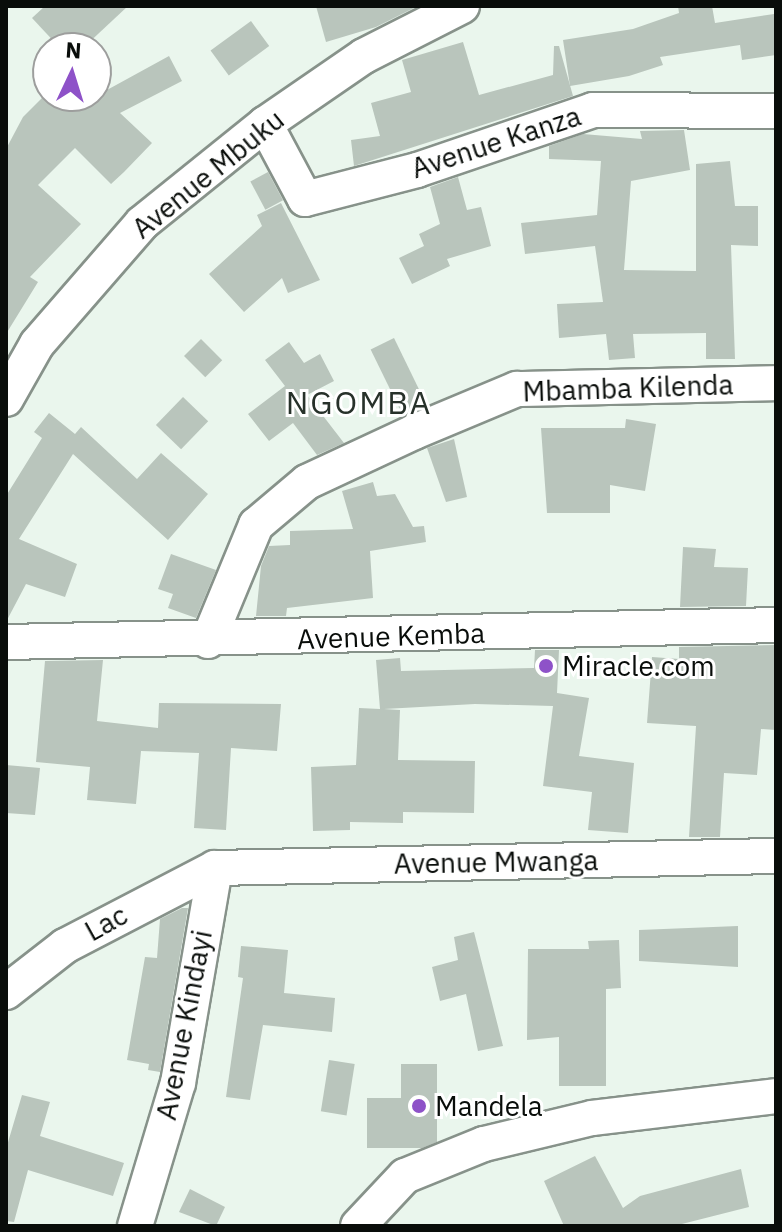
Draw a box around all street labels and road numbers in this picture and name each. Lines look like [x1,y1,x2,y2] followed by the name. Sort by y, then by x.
[407,99,585,185] street label: Avenue Kanza
[125,103,291,245] street label: Avenue Mbuku
[522,368,734,408] street label: Mbamba Kilenda
[296,616,486,656] street label: Avenue Kemba
[393,843,599,881] street label: Avenue Mwanga
[79,898,133,948] street label: Lac
[149,927,219,1123] street label: Avenue Kindayi

